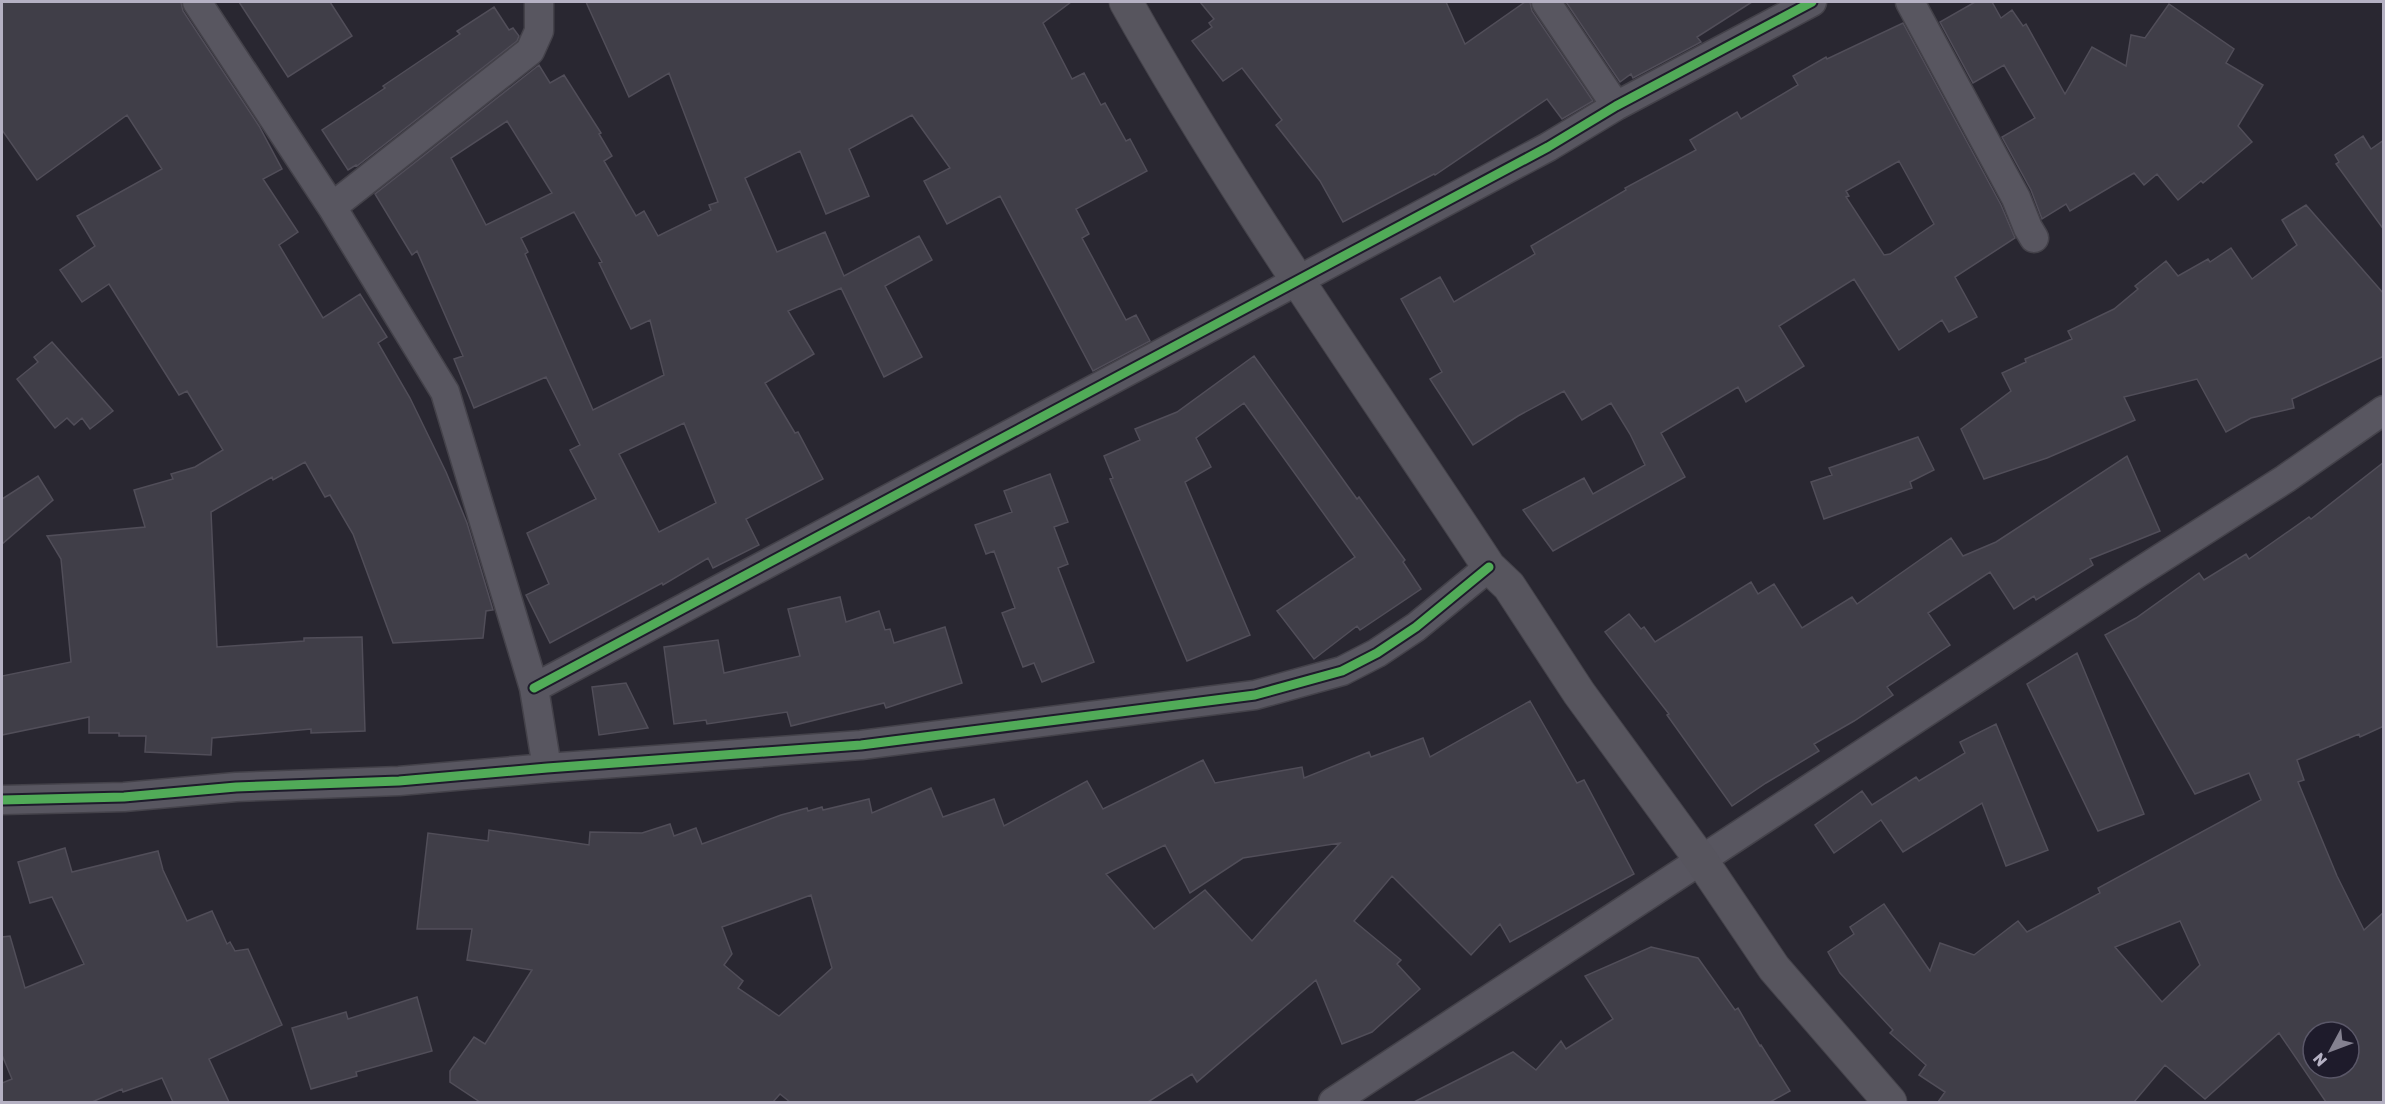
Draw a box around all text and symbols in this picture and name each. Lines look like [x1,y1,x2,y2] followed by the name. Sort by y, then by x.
[2301,1020,2361,1080] north arrow
[2309,1049,2331,1070] text: N

